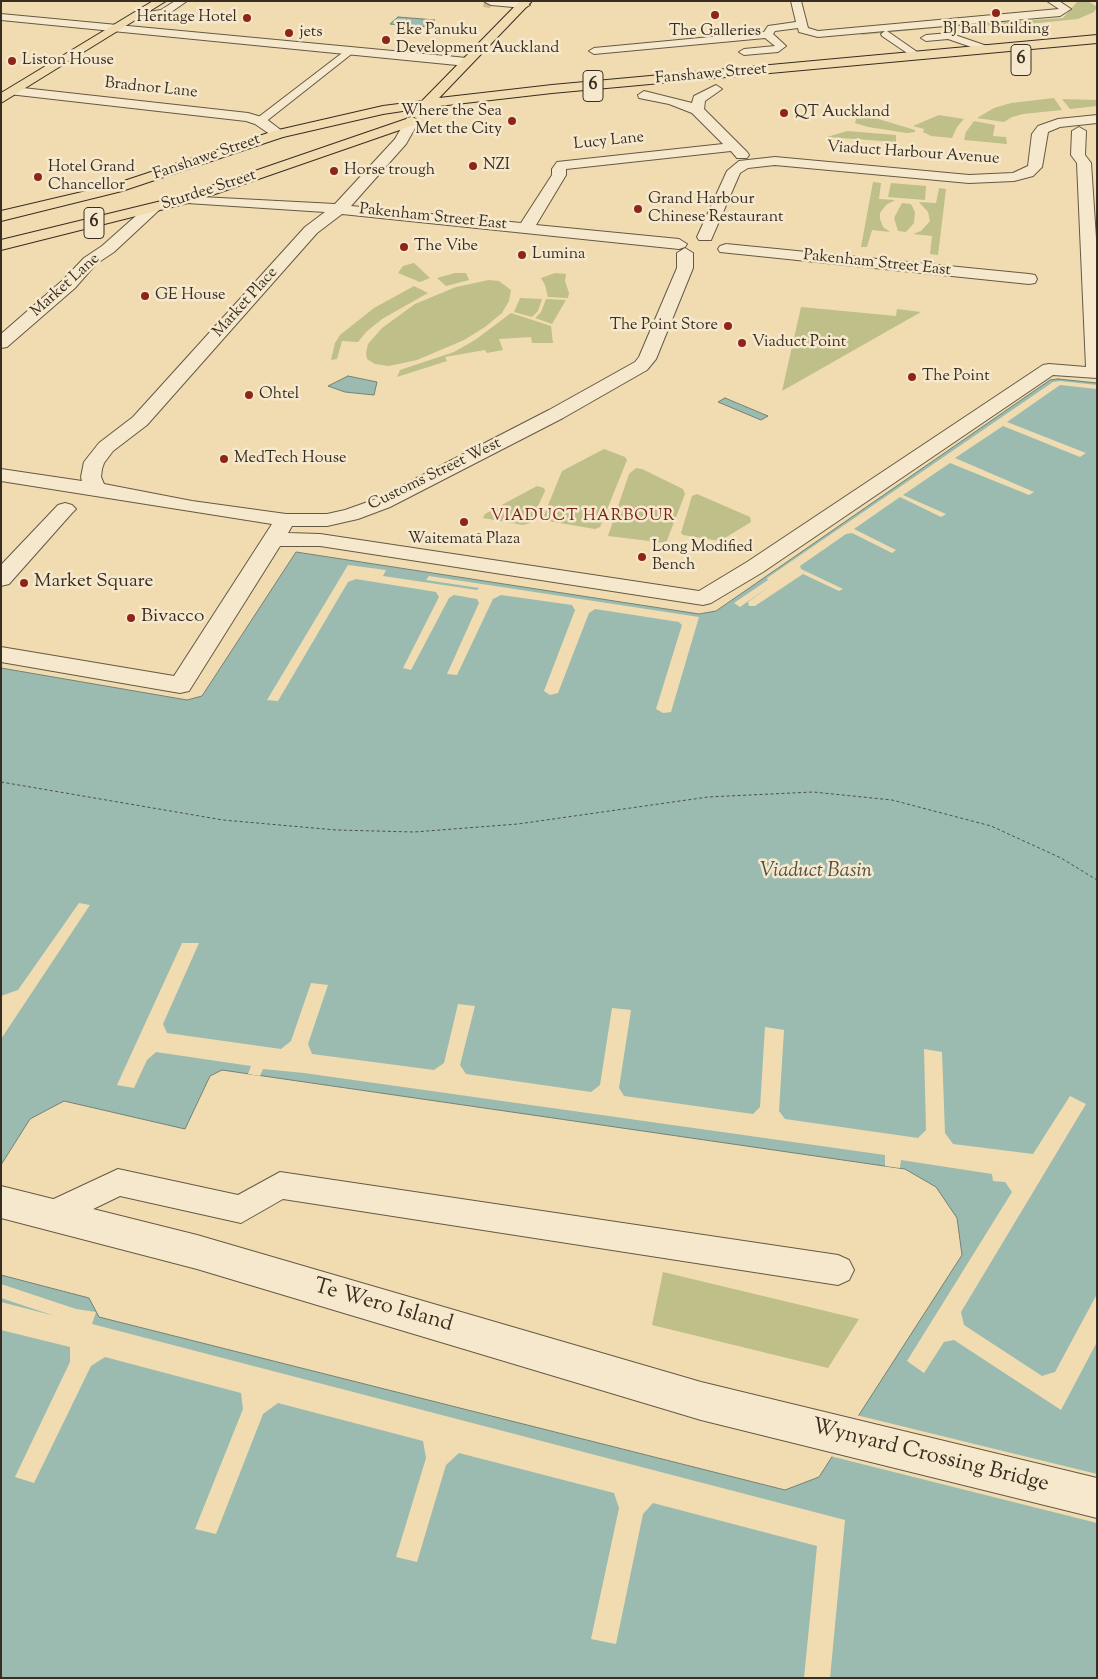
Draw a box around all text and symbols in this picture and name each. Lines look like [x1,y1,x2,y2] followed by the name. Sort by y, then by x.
[990,7,1002,19] marker: BJ Ball Building
[137,8,237,28] place label: Heritage Hotel
[709,9,721,21] marker: The Galleries
[241,12,253,24] marker: Heritage Hotel
[943,20,1049,40] place label: BJ Ball Building
[396,21,559,59] place label: Eke Panuku Development Auckland
[669,22,761,42] place label: The Galleries
[299,23,323,43] place label: jets
[283,27,295,39] marker: jets
[380,34,392,46] marker: Eke Panuku Development Auckland
[1011,44,1031,76] road number: 6
[22,51,114,71] place label: Liston House
[6,55,18,67] marker: Liston House
[654,61,768,89] street label: Fanshawe Street
[583,70,603,102] road number: 6
[104,75,198,103] street label: Bradnor Lane
[401,102,502,140] place label: Where the Sea Met the City
[794,103,890,123] place label: QT Auckland
[778,107,790,119] marker: QT Auckland
[506,115,518,127] marker: Where the Sea Met the City
[573,129,645,155] street label: Lucy Lane
[151,131,263,185] street label: Fanshawe Street
[826,138,1000,170] street label: Viaduct Harbour Avenue
[483,156,510,176] place label: NZI
[48,158,135,196] place label: Hotel Grand Chancellor
[467,160,479,172] marker: NZI
[344,161,435,181] place label: Horse trough
[328,165,340,177] marker: Horse trough
[159,167,259,215] street label: Sturdee Street
[32,171,44,183] marker: Hotel Grand Chancellor
[648,190,784,228] place label: Grand Harbour Chinese Restaurant
[358,201,508,235] street label: Pakenham Street East
[632,203,644,215] marker: Grand Harbour Chinese Restaurant
[84,208,104,238] road number: 6
[414,237,478,257] place label: The Vibe
[398,241,410,253] marker: The Vibe
[532,245,585,265] place label: Lumina
[802,247,952,281] street label: Pakenham Street East
[516,249,528,261] marker: Lumina
[28,250,104,322] street label: Market Lane
[209,264,283,342] street label: Market Place
[155,286,226,306] place label: GE House
[139,290,151,302] marker: GE House
[610,316,718,336] place label: The Point Store
[722,320,734,332] marker: The Point Store
[752,333,846,353] place label: Viaduct Point
[736,337,748,349] marker: Viaduct Point
[922,367,990,387] place label: The Point
[906,371,918,383] marker: The Point
[259,385,299,405] place label: Ohtel
[243,389,255,401] marker: Ohtel
[365,434,505,516] street label: Customs Street West
[234,449,346,469] place label: MedTech House
[218,453,230,465] marker: MedTech House
[489,507,677,527] district label: VIADUCT HARBOUR
[458,516,470,528] marker: Waitematā Plaza
[408,530,520,550] place label: Waitematā Plaza
[652,538,753,576] place label: Long Modified Bench
[636,551,648,563] marker: Long Modified Bench
[34,572,153,594] place label: Market Square
[18,577,30,589] marker: Market Square
[141,607,204,629] place label: Bivacco
[125,612,137,624] marker: Bivacco
[760,861,872,885] water label: Viaduct Basin
[310,1275,456,1339] street label: Te Wero Island
[809,1415,1051,1499] street label: Wynyard Crossing Bridge

